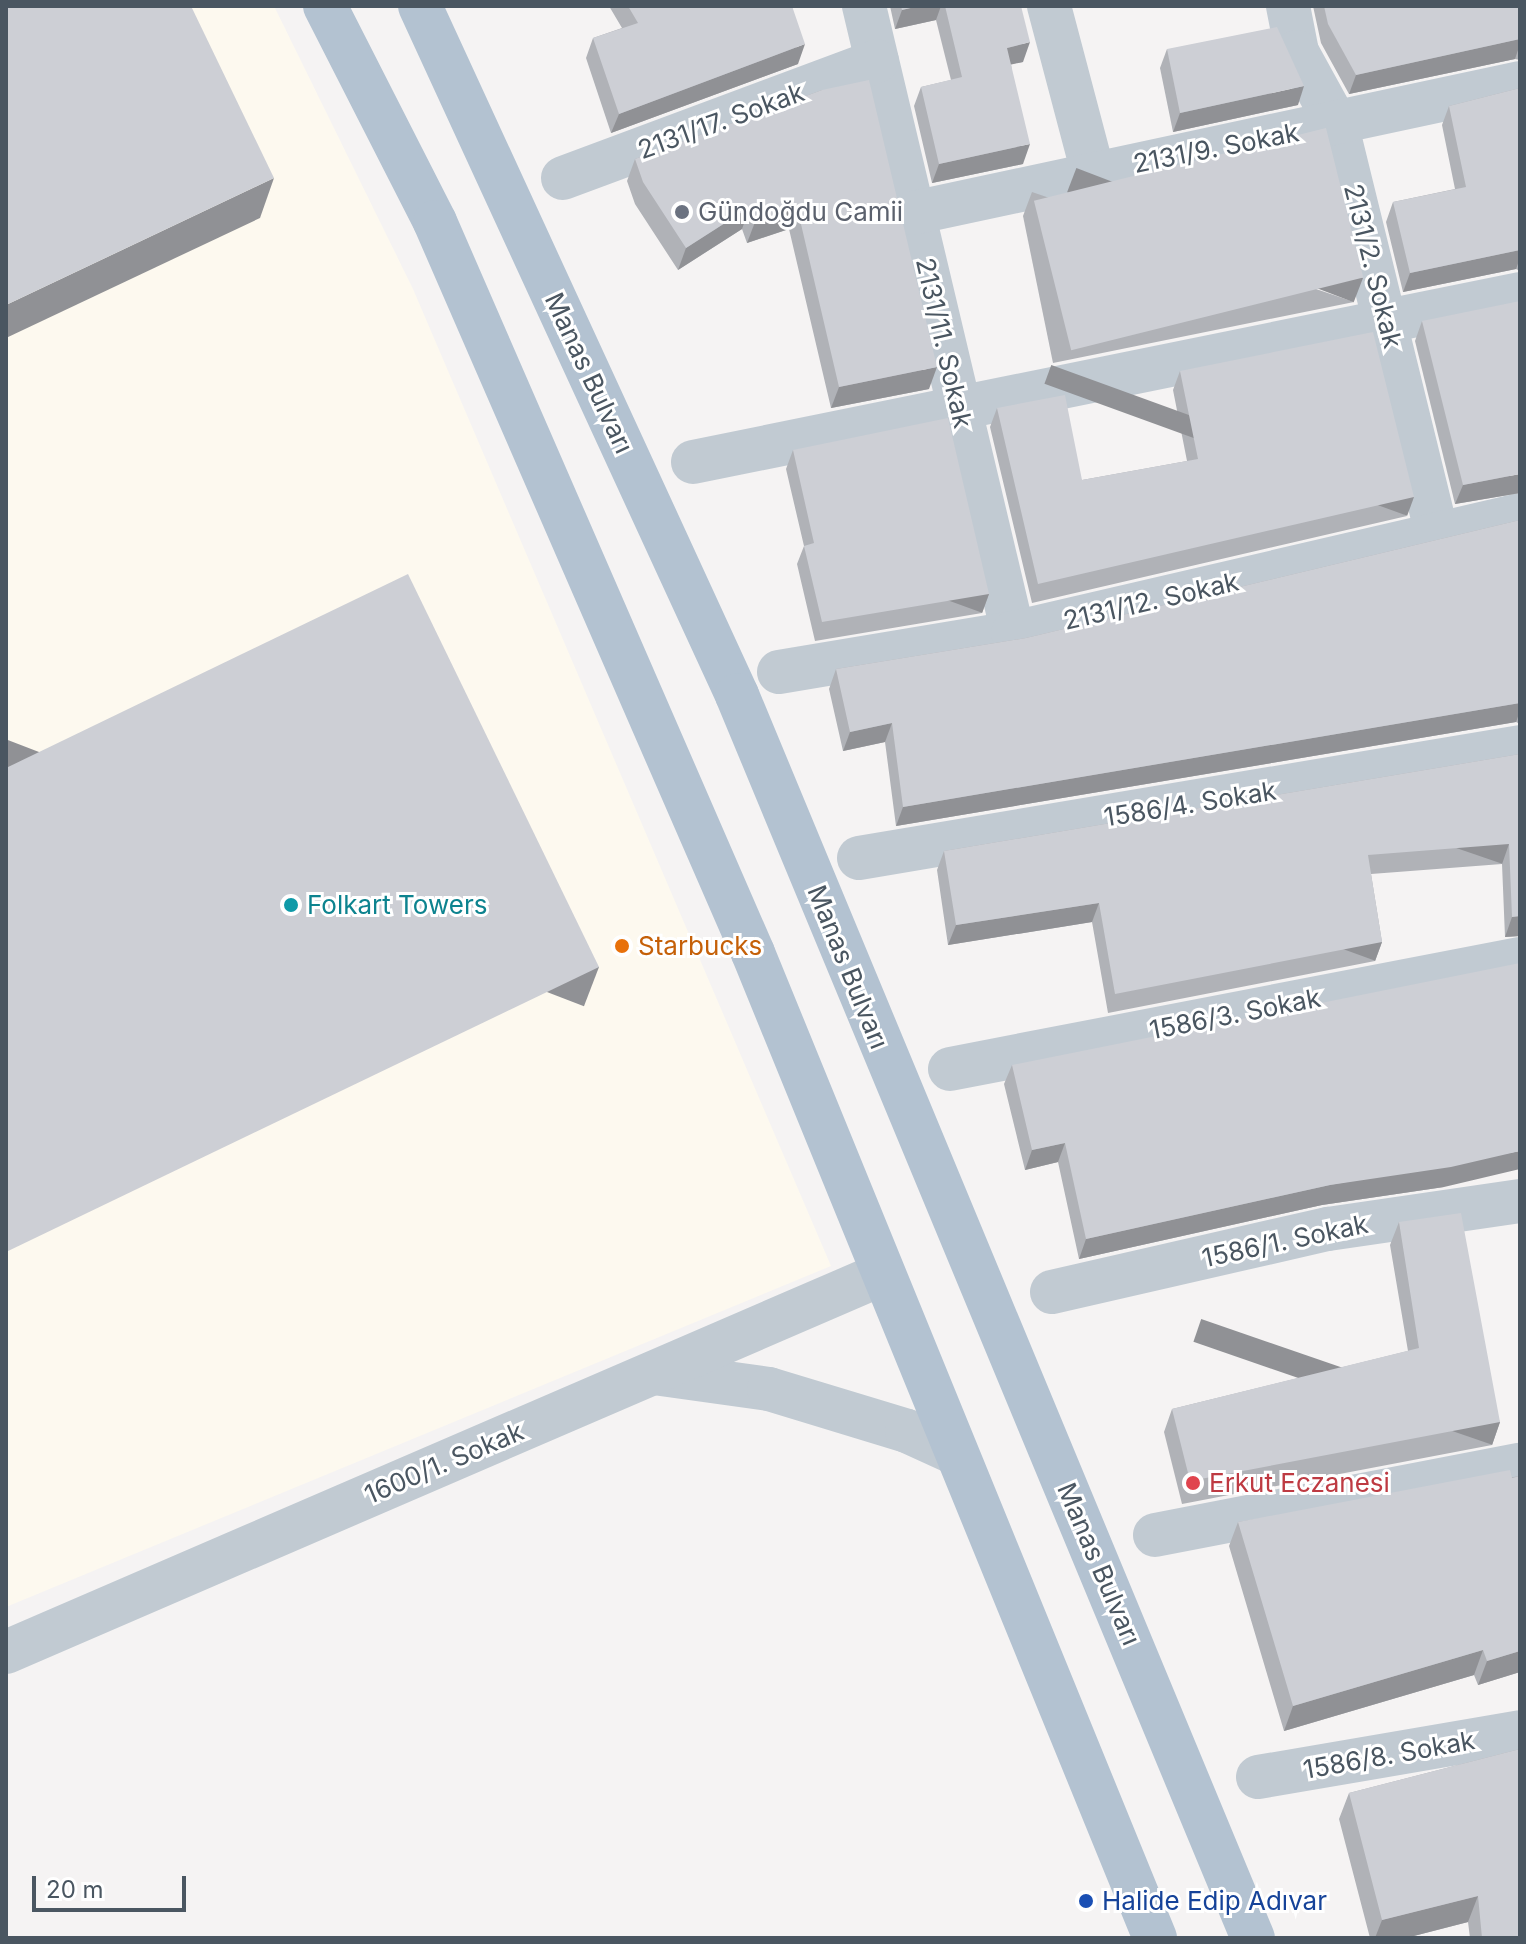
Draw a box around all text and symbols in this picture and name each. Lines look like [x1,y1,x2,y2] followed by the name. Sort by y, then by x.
[634,76,808,166] street label: 2131/17. Sokak
[1131,117,1301,179] street label: 2131/9. Sokak
[1337,180,1409,352] street label: 2131/2. Sokak
[698,196,903,228] place label: Gündoğdu Camii
[673,203,691,221] marker: Gündoğdu Camii
[909,255,979,431] street label: 2131/11. Sokak
[538,288,640,458] street label: Manas Bulvarı
[1060,566,1242,636] street label: 2131/12. Sokak
[1102,775,1278,833] street label: 1586/4. Sokak
[801,881,895,1053] street label: Manas Bulvarı
[307,889,487,921] place label: Folkart Towers
[282,896,300,914] marker: Folkart Towers
[638,930,762,962] place label: Starbucks
[613,937,631,955] marker: Starbucks
[1147,982,1323,1046] street label: 1586/3. Sokak
[1199,1208,1371,1274] street label: 1586/1. Sokak
[360,1415,528,1511] street label: 1600/1. Sokak
[1209,1467,1390,1499] place label: Erkut Eczanesi
[1184,1474,1202,1492] marker: Erkut Eczanesi
[1051,1478,1147,1650] street label: Manas Bulvarı
[1301,1725,1477,1785] street label: 1586/8. Sokak
[36,1860,190,1910] scale bar
[46,1875,104,1904] text: 20 m
[1102,1885,1327,1917] place label: Halide Edip Adıvar
[1077,1892,1095,1910] marker: Halide Edip Adıvar

